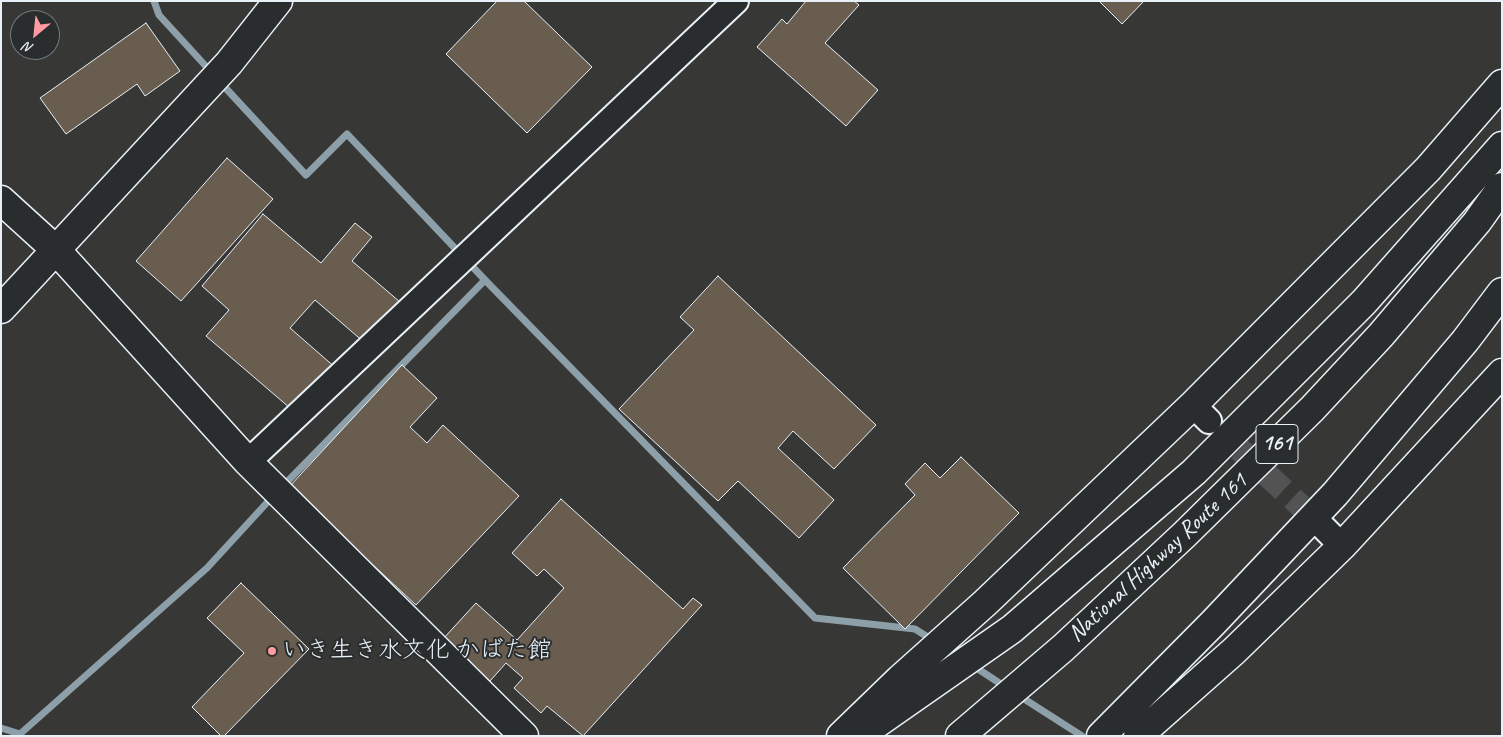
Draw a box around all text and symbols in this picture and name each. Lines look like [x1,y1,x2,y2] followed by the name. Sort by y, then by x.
[10,10,60,60] north arrow
[20,38,36,57] text: N
[1256,424,1298,464] road number: 161
[1062,467,1254,649] street label: National Highway Route 161
[282,637,552,665] place label: いき生き水文化 かばた館
[266,645,278,657] marker: いき生き水文化 かばた館

